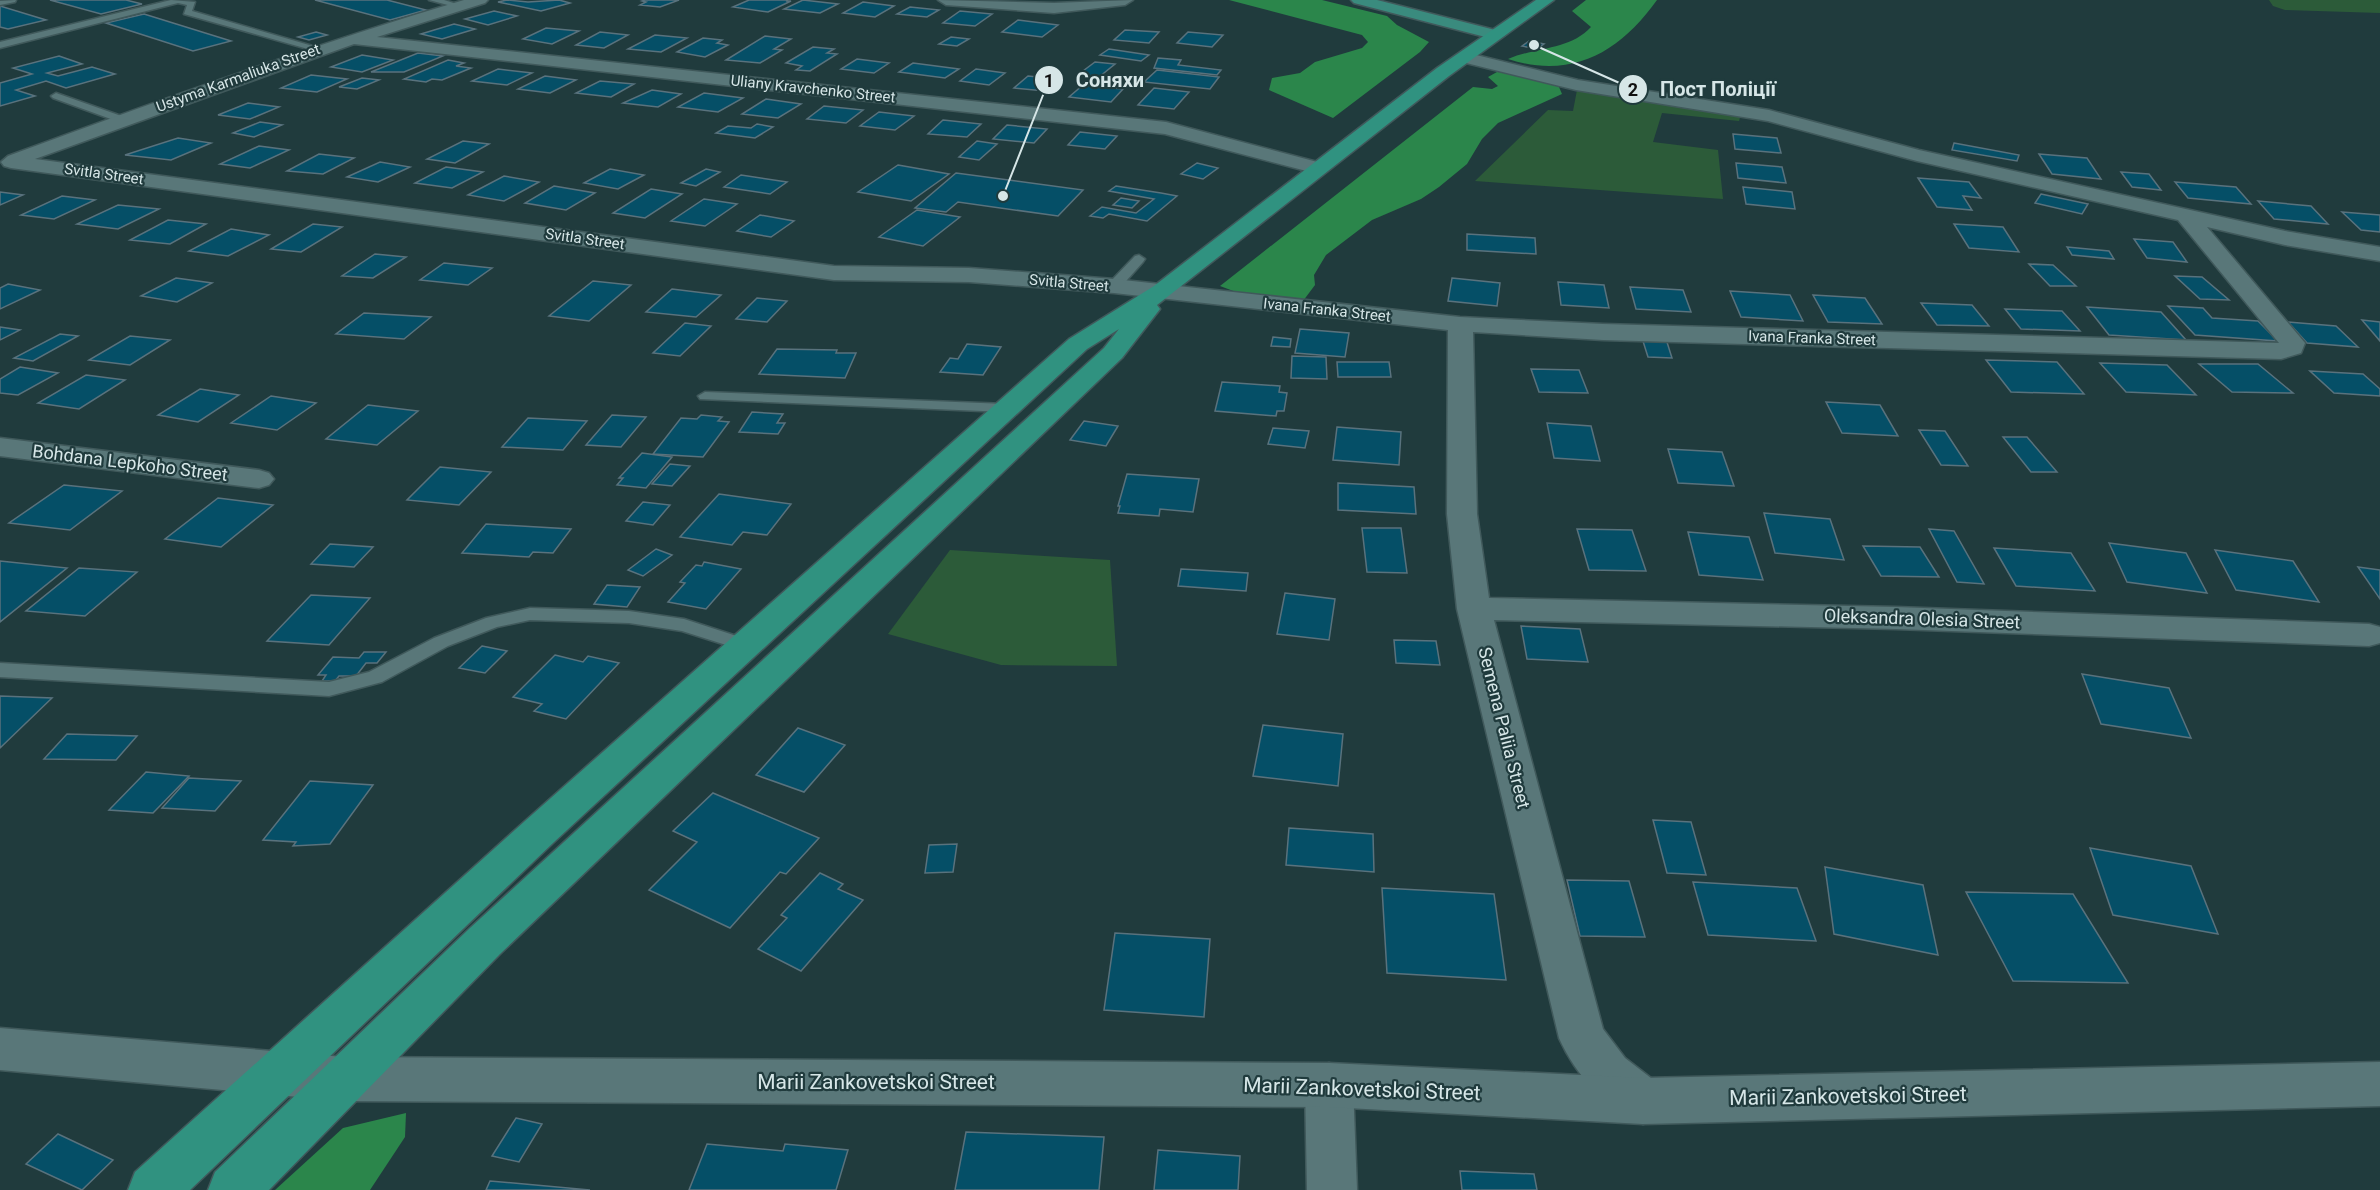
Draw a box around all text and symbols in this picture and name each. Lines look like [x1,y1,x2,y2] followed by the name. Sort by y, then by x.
[154,40,322,116] street label: Ustyma Karmaliuka Street
[1034,61,1156,99] callout: Соняхи
[1076,68,1144,92] text: Соняхи
[1044,70,1054,91] text: 1
[1618,70,1788,108] callout: Пост Поліції
[730,71,896,107] street label: Uliany Kravchenko Street
[1660,77,1777,101] text: Пост Поліції
[1628,79,1638,100] text: 2
[63,160,145,188] street label: Svitla Street
[544,225,626,253] street label: Svitla Street
[1028,271,1110,295] street label: Svitla Street
[1262,294,1392,326] street label: Ivana Franka Street
[1748,327,1876,349] street label: Ivana Franka Street
[31,440,229,485] street label: Bohdana Lepkoho Street
[1824,605,2021,632] street label: Oleksandra Olesia Street
[1474,645,1535,811] street label: Semena Paliia Street
[757,1070,995,1094] street label: Marii Zankovetskoi Street
[1243,1073,1481,1105] street label: Marii Zankovetskoi Street
[1729,1082,1967,1110] street label: Marii Zankovetskoi Street

